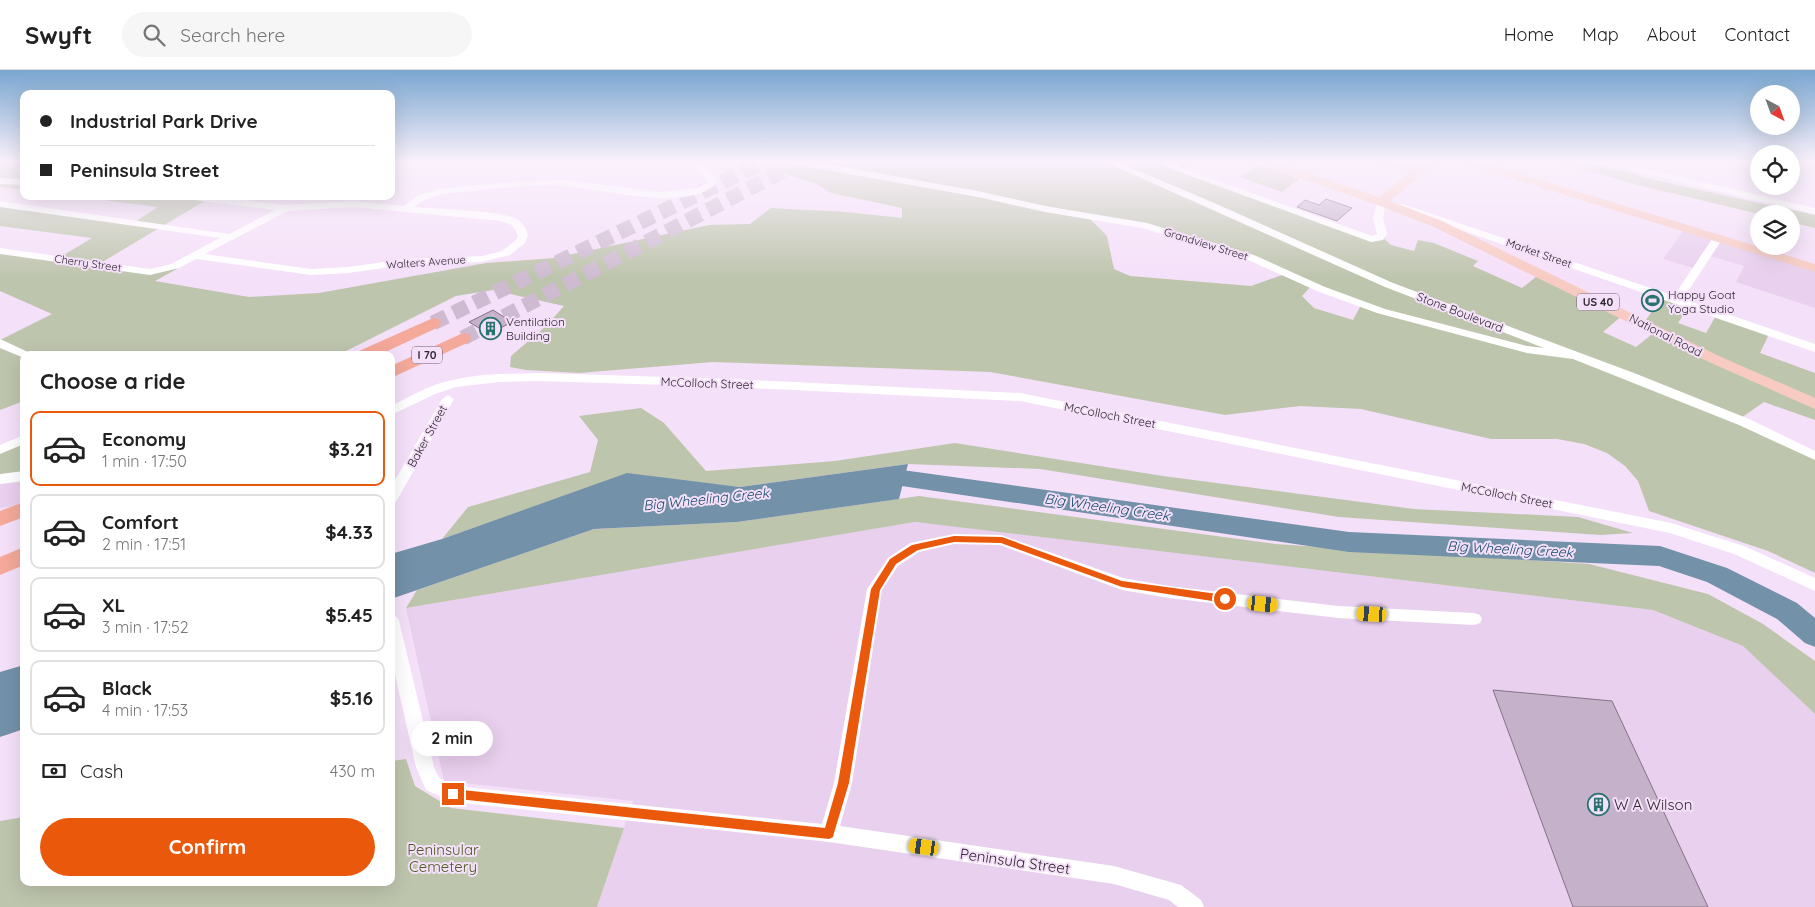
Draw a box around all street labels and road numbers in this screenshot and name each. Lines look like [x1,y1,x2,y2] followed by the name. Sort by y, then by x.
[1162,225,1250,264] street label: Grandview Street
[1504,235,1574,271] street label: Market Street
[54,251,123,275] street label: Cherry Street
[386,252,466,272] street label: Walters Avenue
[1415,289,1505,335] street label: Stone Boulevard
[1577,293,1619,310] road number: US 40
[1627,310,1705,360] street label: National Road
[412,346,442,364] road number: I 70
[660,374,754,392] street label: McColloch Street
[1063,399,1157,431] street label: McColloch Street
[404,402,450,470] street label: Baker Street
[1460,479,1554,511] street label: McColloch Street
[959,844,1071,878] street label: Peninsula Street

